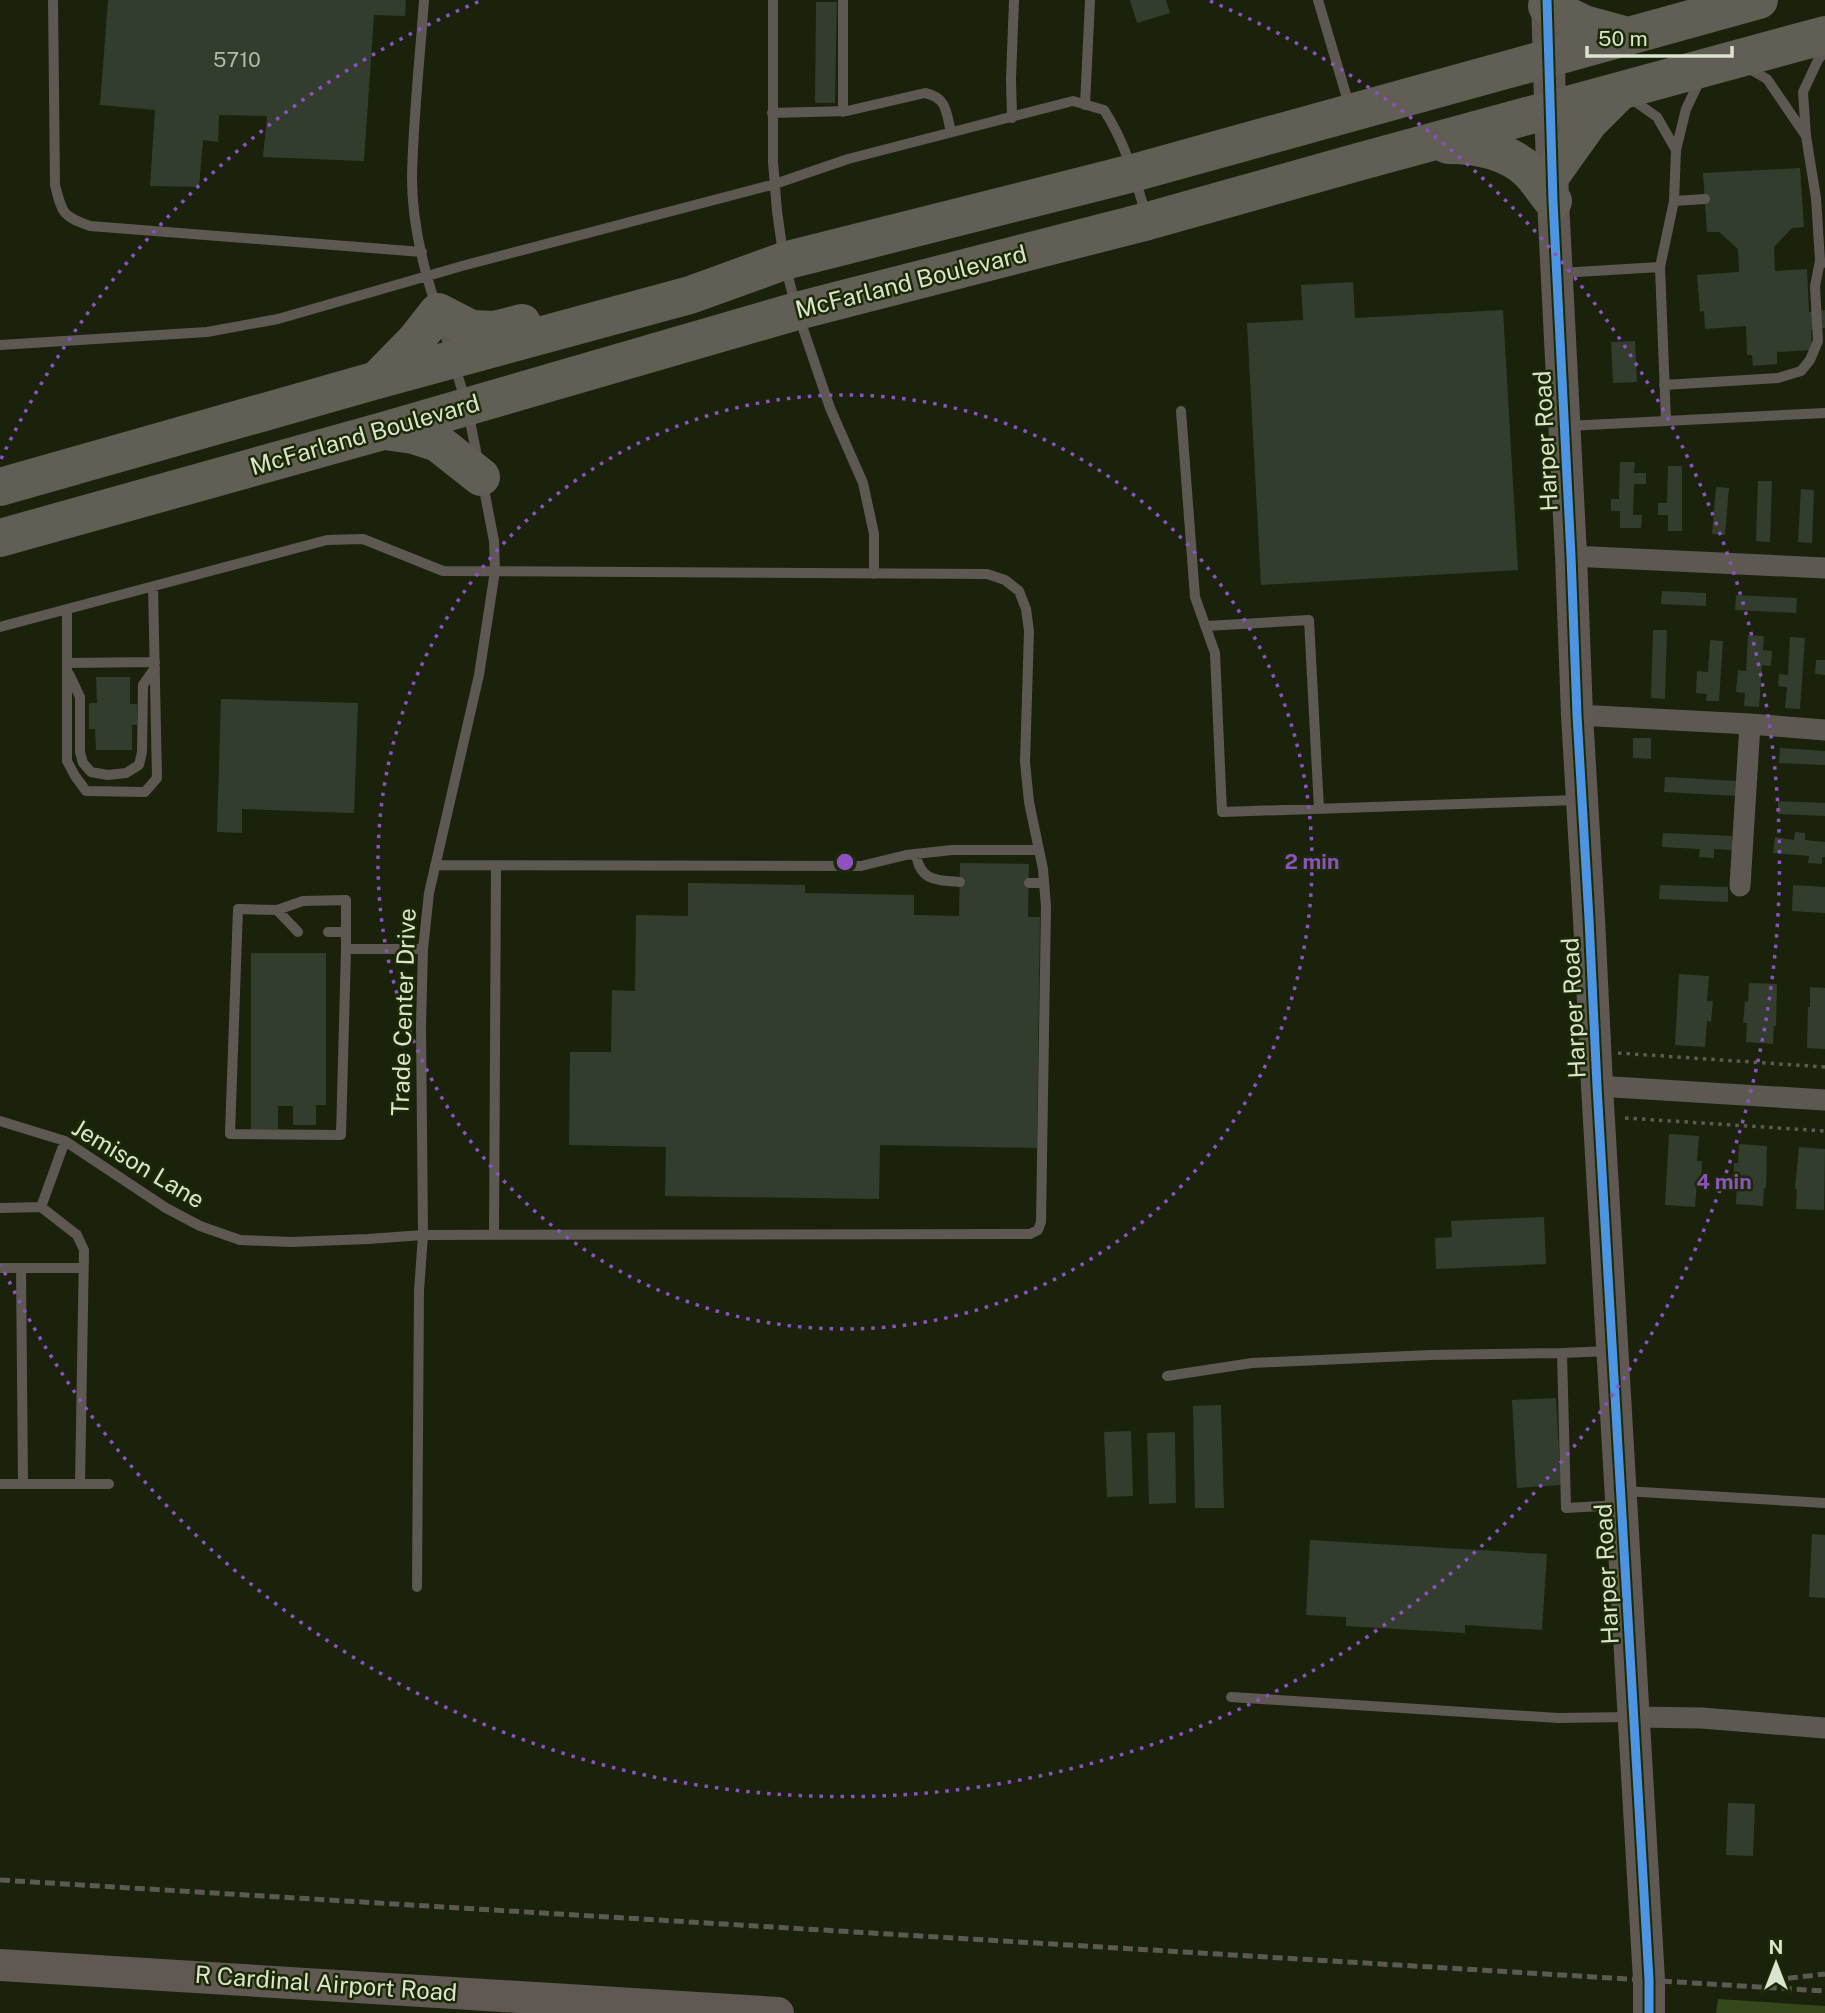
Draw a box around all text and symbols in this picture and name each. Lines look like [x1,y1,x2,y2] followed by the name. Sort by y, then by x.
[1587,14,1732,58] scale bar
[1598,26,1648,51] text: 50 m
[213,47,261,72] house number: 5710
[792,239,1029,323] street label: McFarland Boulevard
[1527,370,1563,512] street label: Harper Road
[247,388,483,480] street label: McFarland Boulevard
[1284,849,1340,874] text: 2 min
[833,850,857,874] centre of rings
[385,908,421,1116] street label: Trade Center Drive
[1555,937,1591,1079] street label: Harper Road
[67,1113,210,1214] street label: Jemison Lane
[1696,1169,1752,1194] text: 4 min
[1588,1503,1624,1645] street label: Harper Road
[1741,1929,1811,1999] north arrow
[1769,1936,1783,1958] text: N
[194,1960,458,2006] street label: R Cardinal Airport Road

